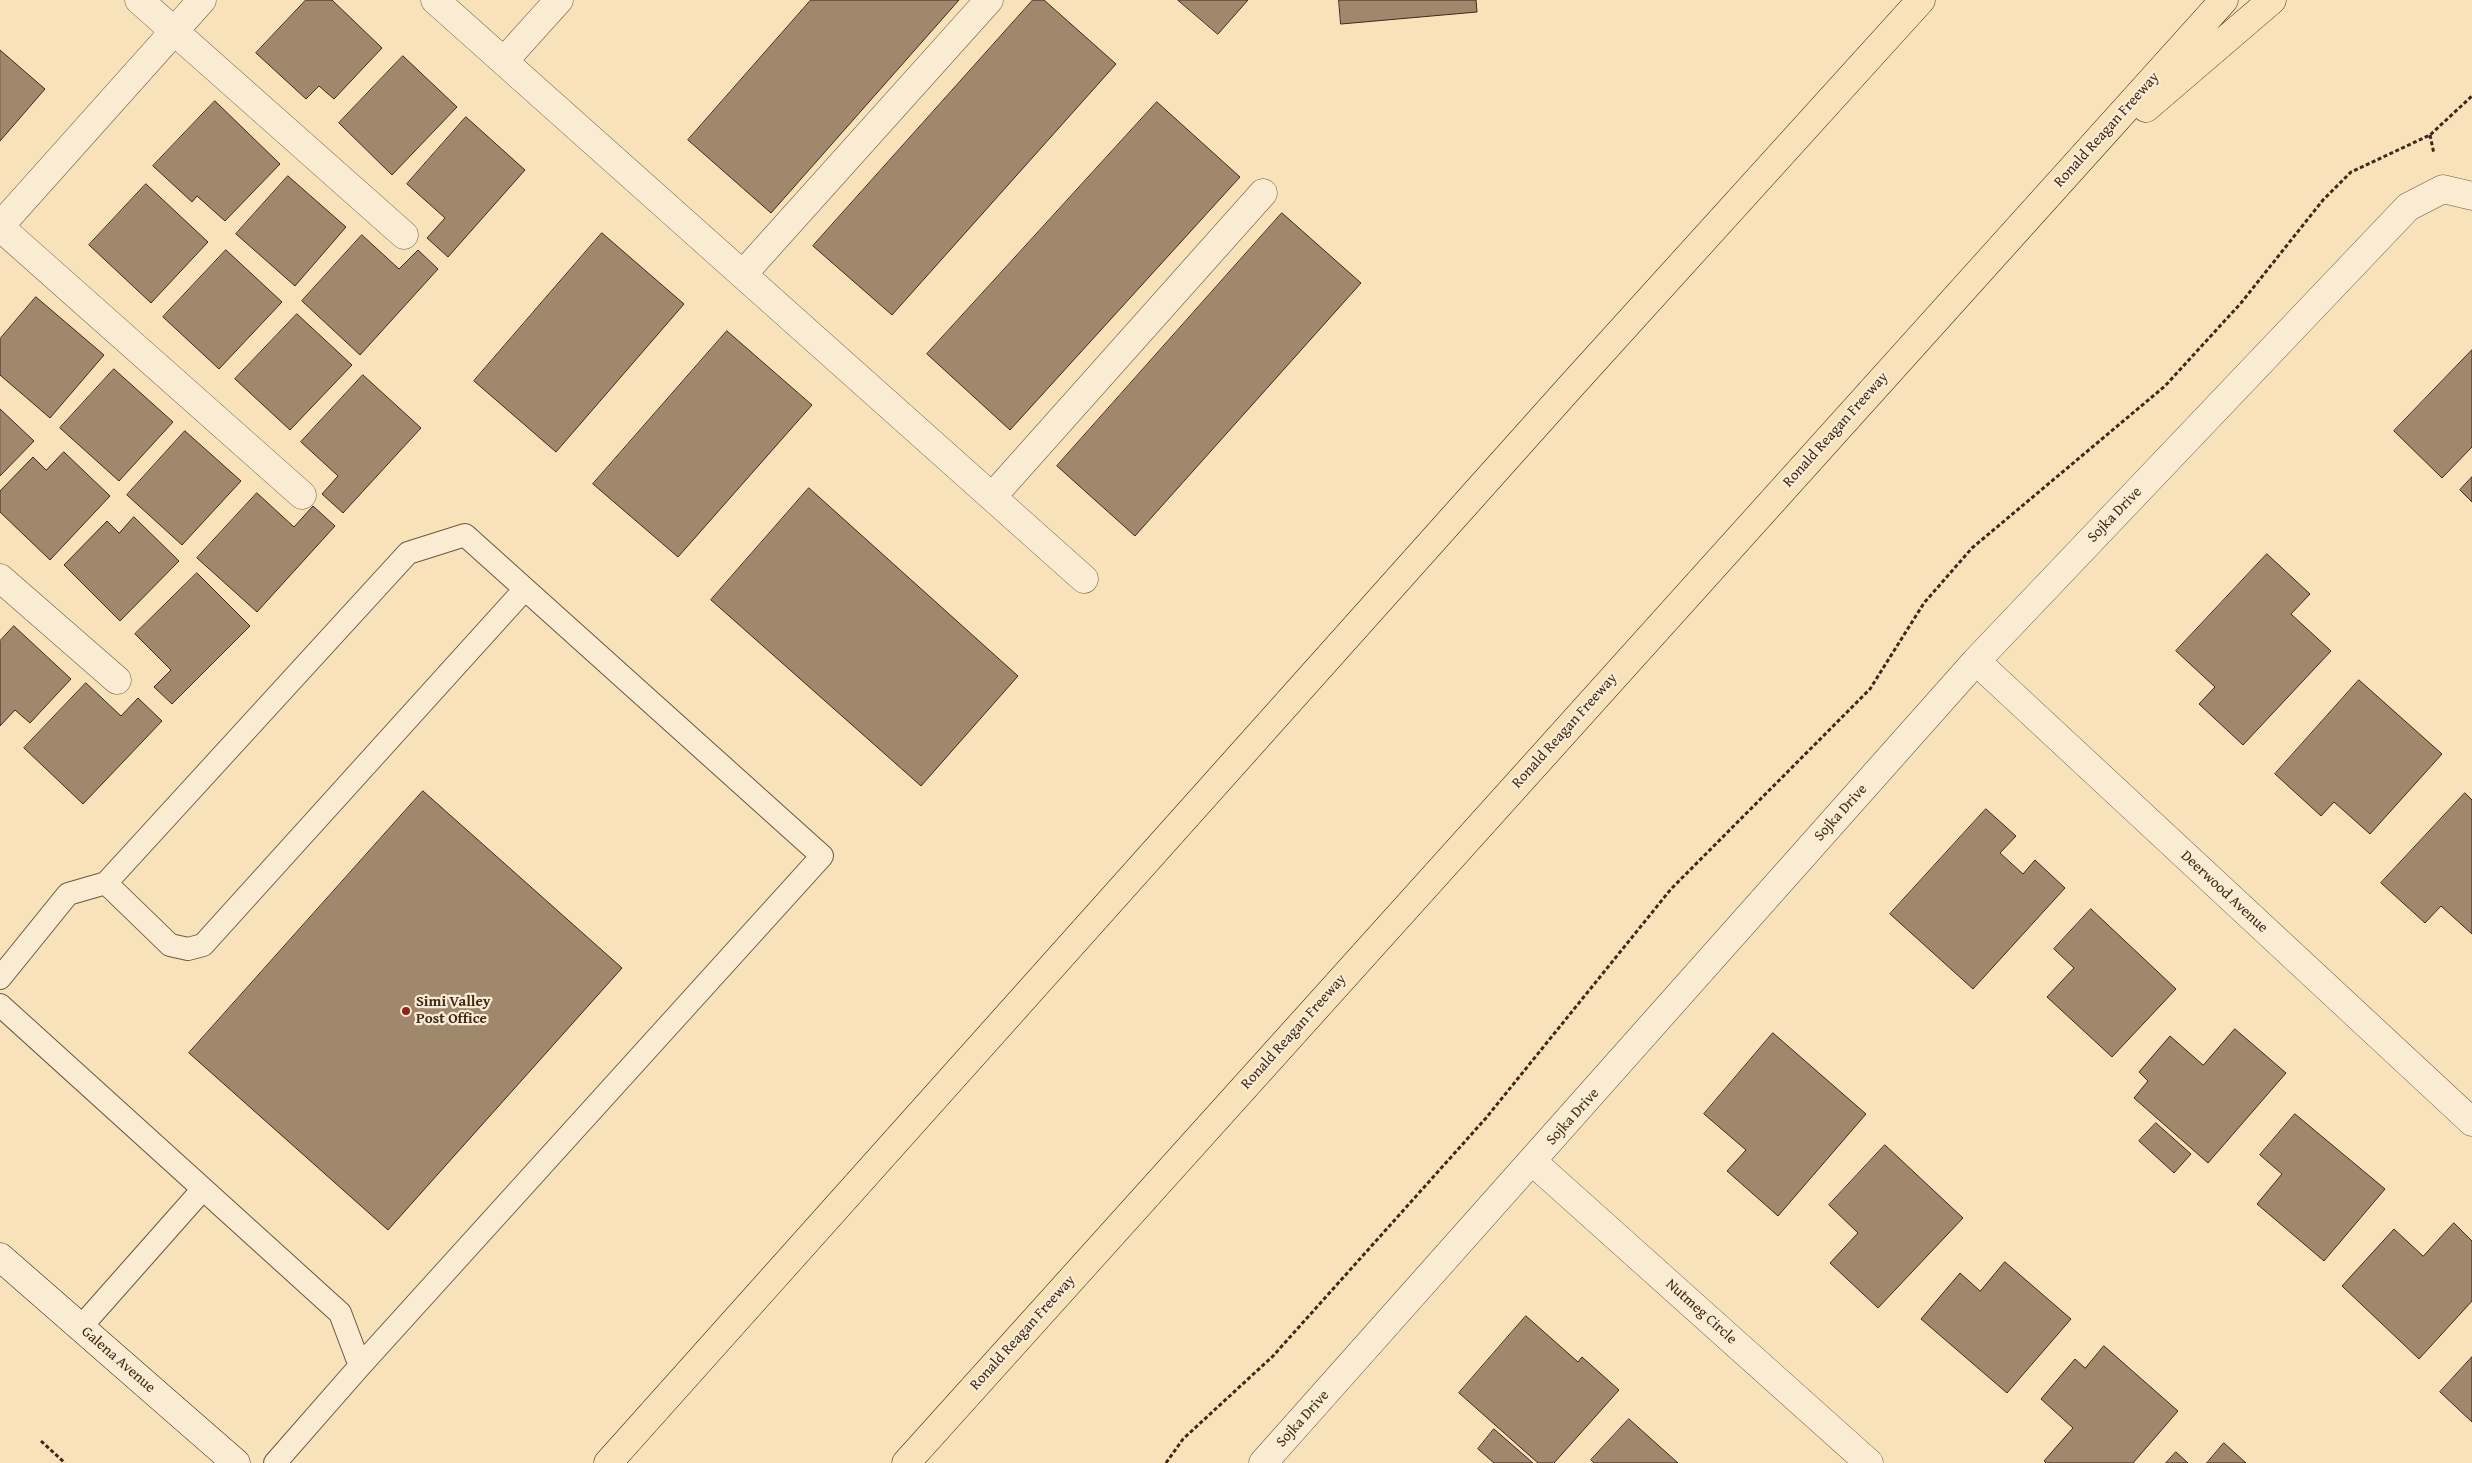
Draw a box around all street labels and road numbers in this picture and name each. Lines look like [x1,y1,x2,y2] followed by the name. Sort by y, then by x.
[2051,69,2163,191] street label: Ronald Reagan Freeway
[1780,369,1892,491] street label: Ronald Reagan Freeway
[2084,483,2146,547] street label: Sojka Drive
[1509,670,1621,792] street label: Ronald Reagan Freeway
[1811,781,1871,845] street label: Sojka Drive
[2177,847,2271,937] street label: Deerwood Avenue
[1238,971,1350,1093] street label: Ronald Reagan Freeway
[1543,1085,1603,1149] street label: Sojka Drive
[967,1272,1079,1394] street label: Ronald Reagan Freeway
[1662,1275,1740,1349] street label: Nutmeg Circle
[77,1323,159,1397] street label: Galena Avenue
[1273,1387,1333,1451] street label: Sojka Drive

